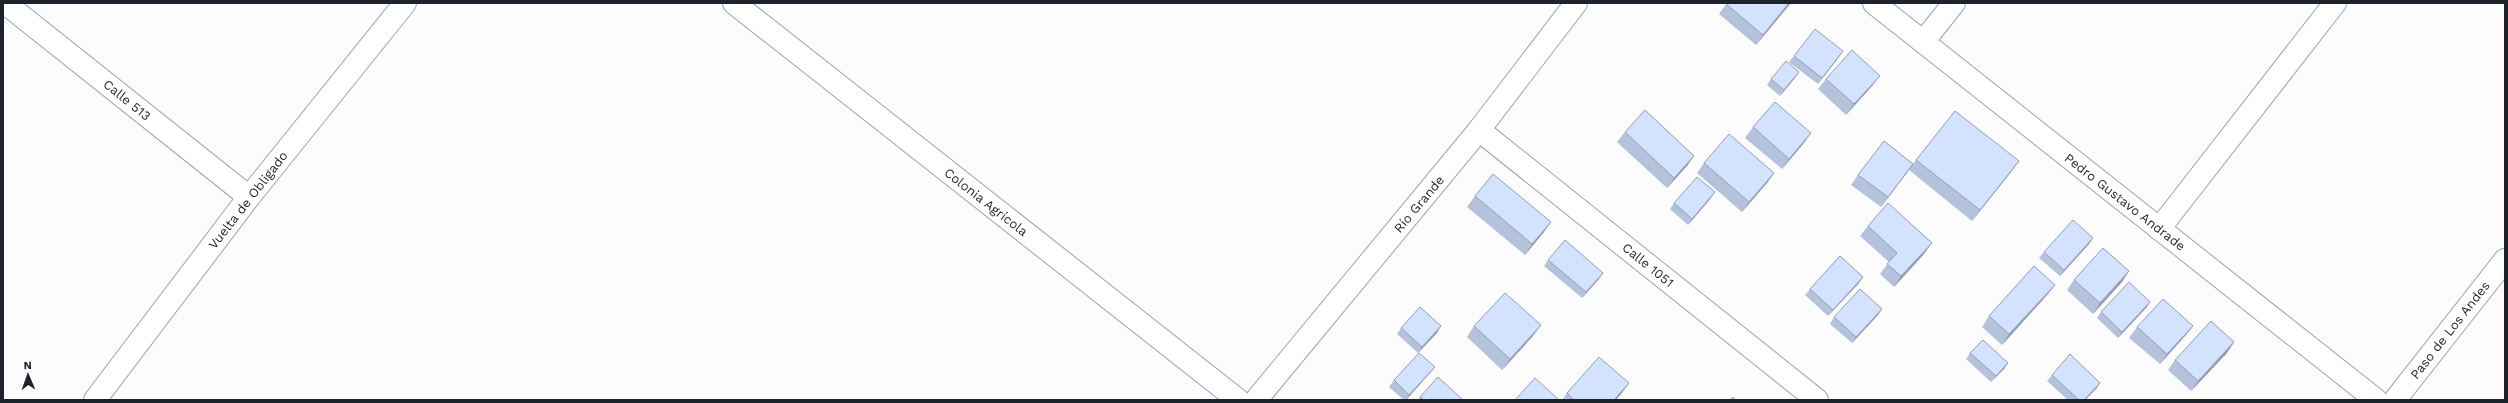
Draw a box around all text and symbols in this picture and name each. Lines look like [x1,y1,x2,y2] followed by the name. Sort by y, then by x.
[100,76,154,124] street label: Calle 513
[205,148,291,252] street label: Vuelta de Obligado
[2062,150,2188,254] street label: Pedro Gustavo Andrade
[941,165,1031,240] street label: Colonia Agrícola
[1391,172,1447,236] street label: Río Grande
[1619,240,1677,290] street label: Calle 1051
[2407,278,2493,382] street label: Paso de Los Andes
[8,355,48,395] north arrow
[23,359,32,372] text: N

